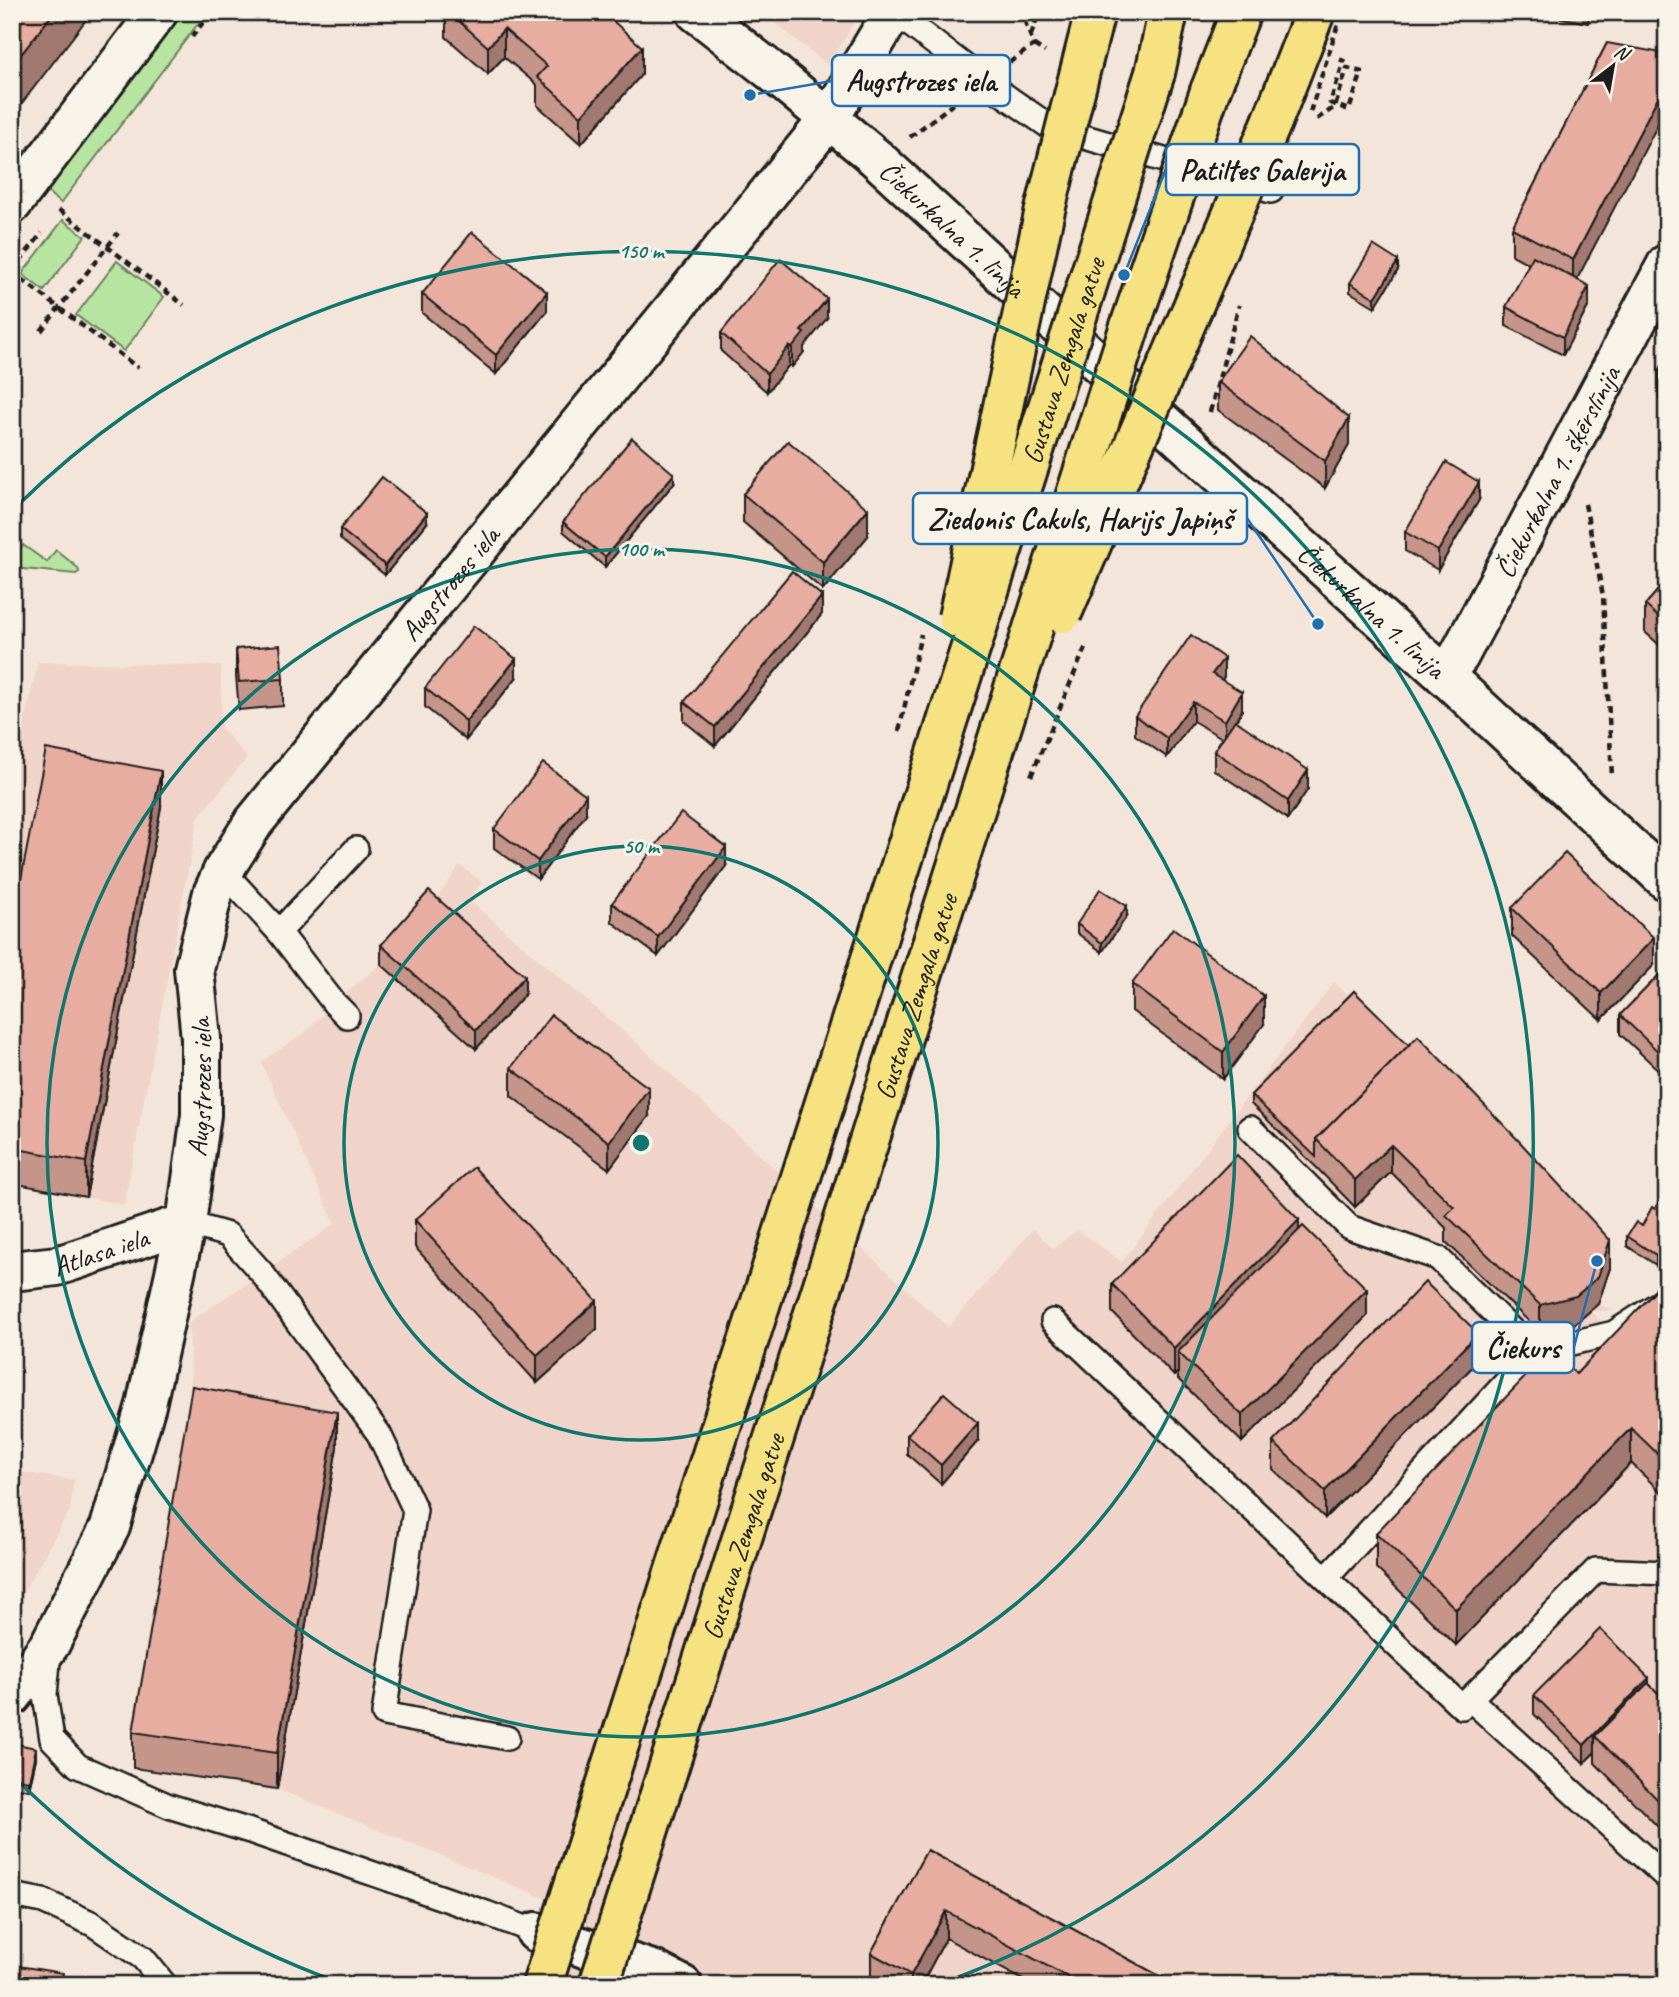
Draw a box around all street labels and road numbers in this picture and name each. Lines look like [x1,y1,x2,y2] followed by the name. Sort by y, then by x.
[872,153,1034,306] street label: Čiekurkalna 1. līnija
[1014,251,1113,468] street label: Gustava Zemgala gatve
[1486,358,1628,583] street label: Čiekurkalna 1. šķērslīnija
[392,517,508,647] street label: Augstrozes iela
[1291,535,1454,687] street label: Čiekurkalna 1. līnija
[866,887,965,1104] street label: Gustava Zemgala gatve
[178,1014,219,1158] street label: Augstrozes iela
[48,1219,154,1284] street label: Atlasa iela
[693,1427,792,1644] street label: Gustava Zemgala gatve

